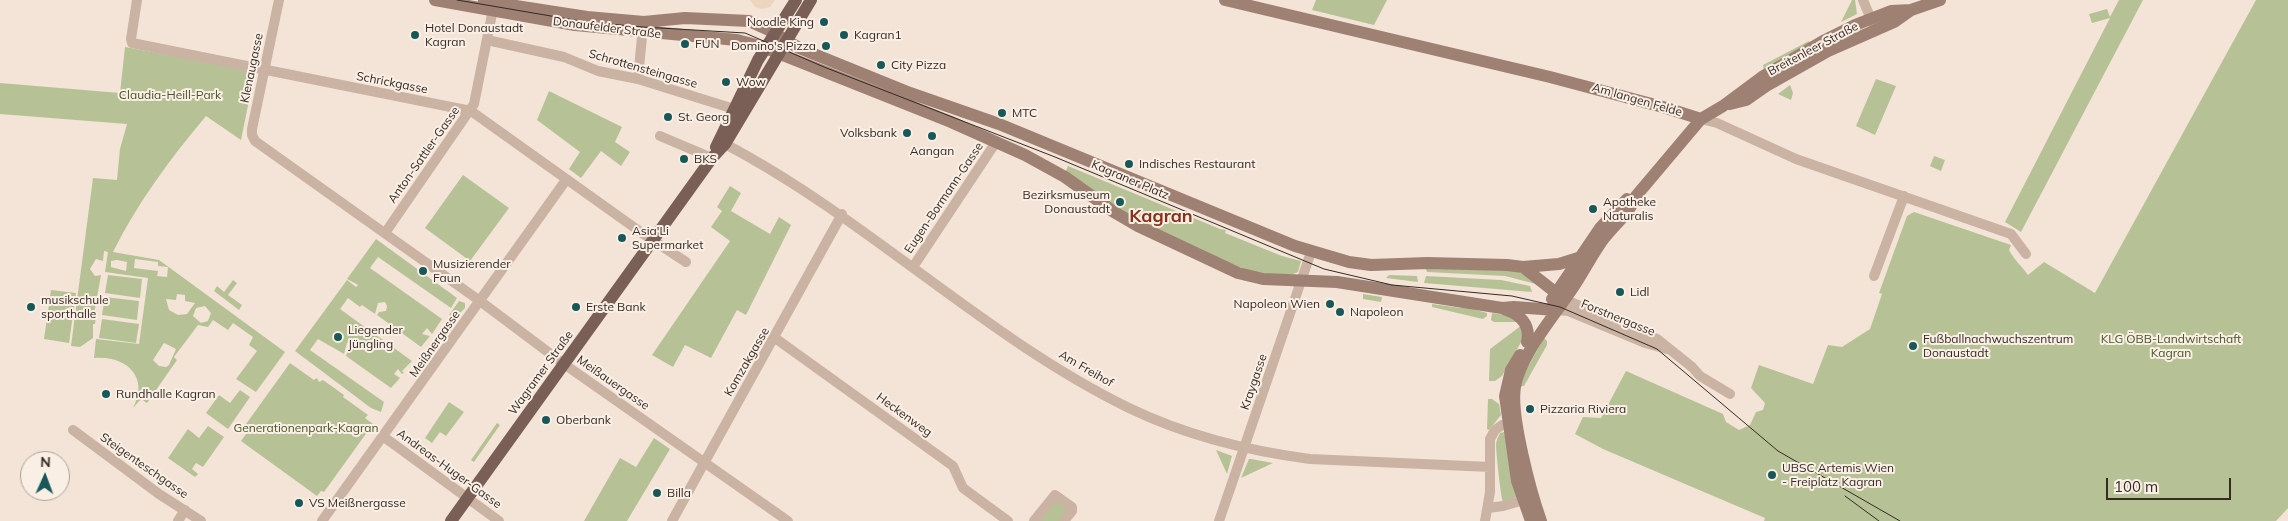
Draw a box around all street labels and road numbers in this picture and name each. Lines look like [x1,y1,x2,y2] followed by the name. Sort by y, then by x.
[552,14,662,42] street label: Donaufelder Straße
[1765,19,1861,79] street label: Breitenleer Straße
[238,32,266,104] street label: Klenaugasse
[587,47,699,91] street label: Schrottensteingasse
[355,69,429,97] street label: Schrickgasse
[1590,80,1684,120] street label: Am langen Felde
[385,104,463,206] street label: Anton-Sattler-Gasse
[902,140,986,256] street label: Eugen-Bormann-Gasse
[1089,157,1171,203] street label: Kagraner Platz
[1579,297,1657,339] street label: Forstnergasse
[407,308,463,380] street label: Meißnergasse
[721,325,773,399] street label: Komzakgasse
[506,328,576,418] street label: Wagramer Straße
[1056,348,1116,390] street label: Am Freihof
[1238,352,1270,412] street label: Kraygasse
[574,353,652,413] street label: Meißauergasse
[873,390,935,440] street label: Heckenweg
[394,426,504,512] street label: Andreas-Huger-Gasse
[97,430,191,502] street label: Steigenteschgasse

